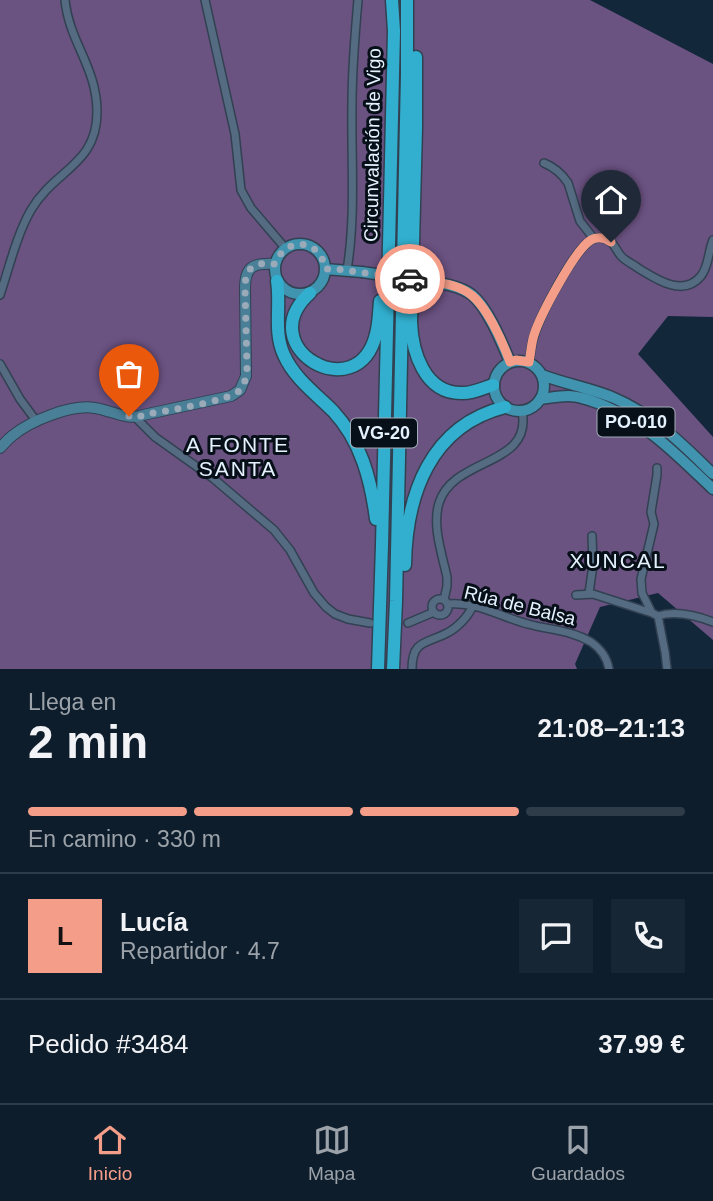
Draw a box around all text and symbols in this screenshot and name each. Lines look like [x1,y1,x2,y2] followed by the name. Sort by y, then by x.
[360,48,385,242] street label: Circunvalación de Vigo
[581,170,641,242] pin
[592,181,630,219] icon: home
[375,244,445,314] courier
[391,260,429,298] icon: car
[99,344,159,416] pin
[110,355,148,393] icon: bag
[598,408,674,436] road number: PO-010
[351,418,417,447] road number: VG-20
[186,433,290,480] district label: A FONTE SANTA
[569,549,667,572] district label: XUNCAL
[462,581,578,630] street label: Rúa de Balsa
[28,689,116,715] text: Llega en
[538,713,685,743] text: 21:08–21:13
[28,716,148,768] text: 2 min
[28,826,221,852] text: En camino · 330 m
[519,899,593,973] button: chat
[611,899,685,973] button: phone
[120,907,188,937] text: Lucía
[57,921,73,951] text: L
[120,938,280,964] text: Repartidor · 4.7
[28,1029,188,1059] text: Pedido #3484
[598,1029,685,1059] text: 37.99 €
[88,1121,132,1185] tab: Inicio
[308,1121,355,1185] tab: Mapa
[531,1121,625,1185] tab: Guardados

